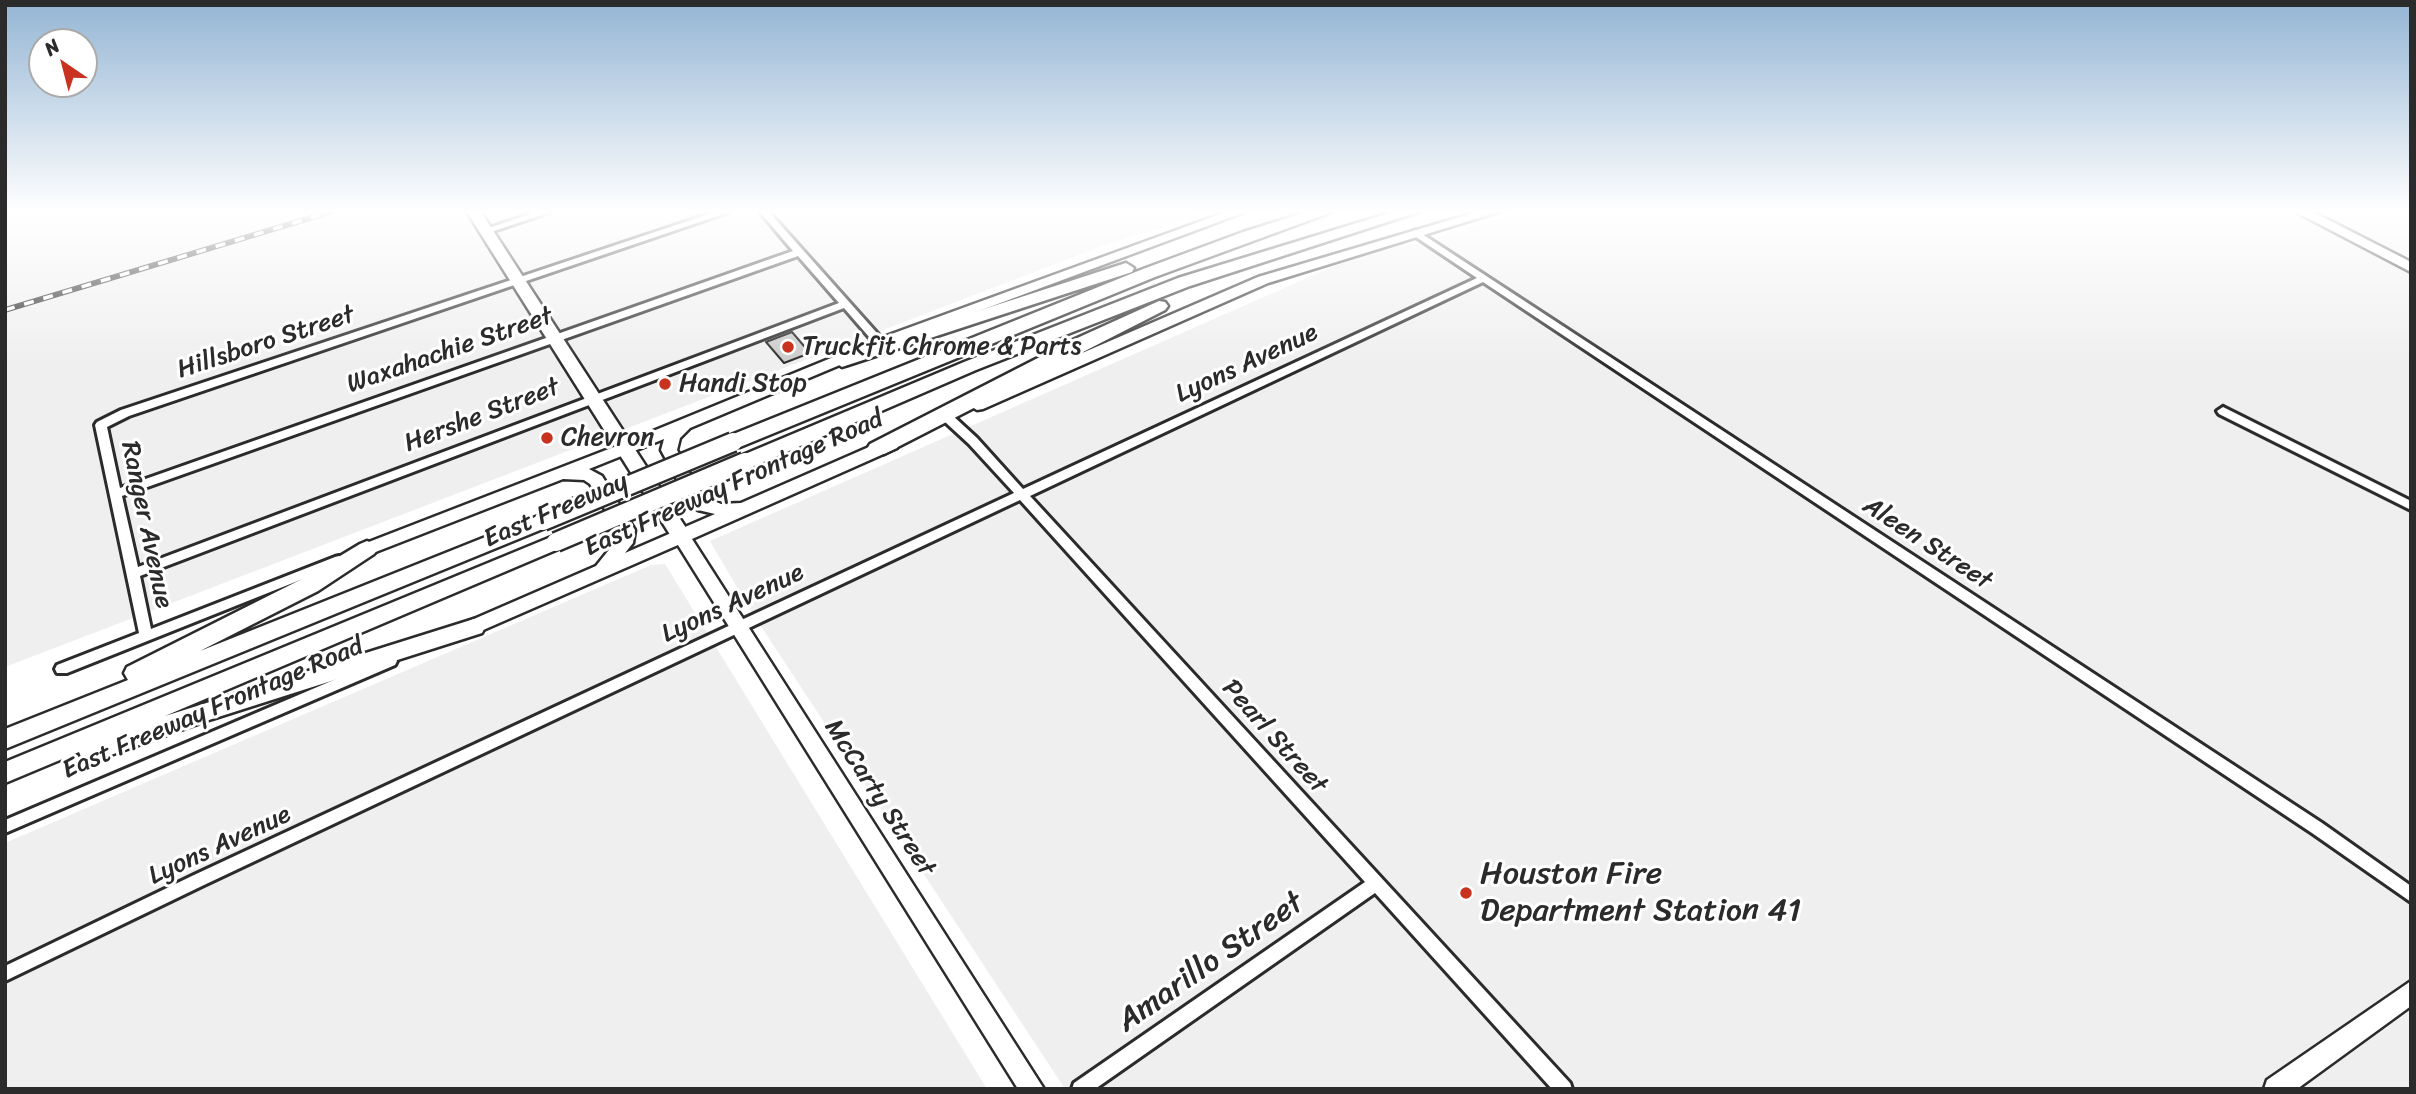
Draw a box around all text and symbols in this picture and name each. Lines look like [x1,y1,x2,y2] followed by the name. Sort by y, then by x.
[28,28,98,98] north arrow
[37,30,67,64] text: N
[173,300,359,386] street label: Hillsboro Street
[343,301,557,401] street label: Waxahachie Street
[1171,318,1323,410] street label: Lyons Avenue
[802,331,1081,363] place label: Truckfit Chrome & Parts
[780,339,796,355] marker: Truckfit Chrome & Parts
[679,368,807,400] place label: Handi Stop
[400,372,564,460] street label: Hershe Street
[657,376,673,392] marker: Handi Stop
[580,404,888,564] street label: East Freeway Frontage Road
[561,422,654,454] place label: Chevron
[539,430,555,446] marker: Chevron
[113,439,179,611] street label: Ranger Avenue
[479,467,633,555] street label: East Freeway
[1857,491,1997,597] street label: Aleen Street
[657,558,809,650] street label: Lyons Avenue
[58,631,368,787] street label: East Freeway Frontage Road
[1215,674,1333,800] street label: Pearl Street
[817,714,941,882] street label: McCarty Street
[144,800,296,892] street label: Lyons Avenue
[1480,856,1801,931] place label: Houston Fire Department Station 41
[1110,884,1312,1042] street label: Amarillo Street
[1458,885,1474,901] marker: Houston Fire Department Station 41

